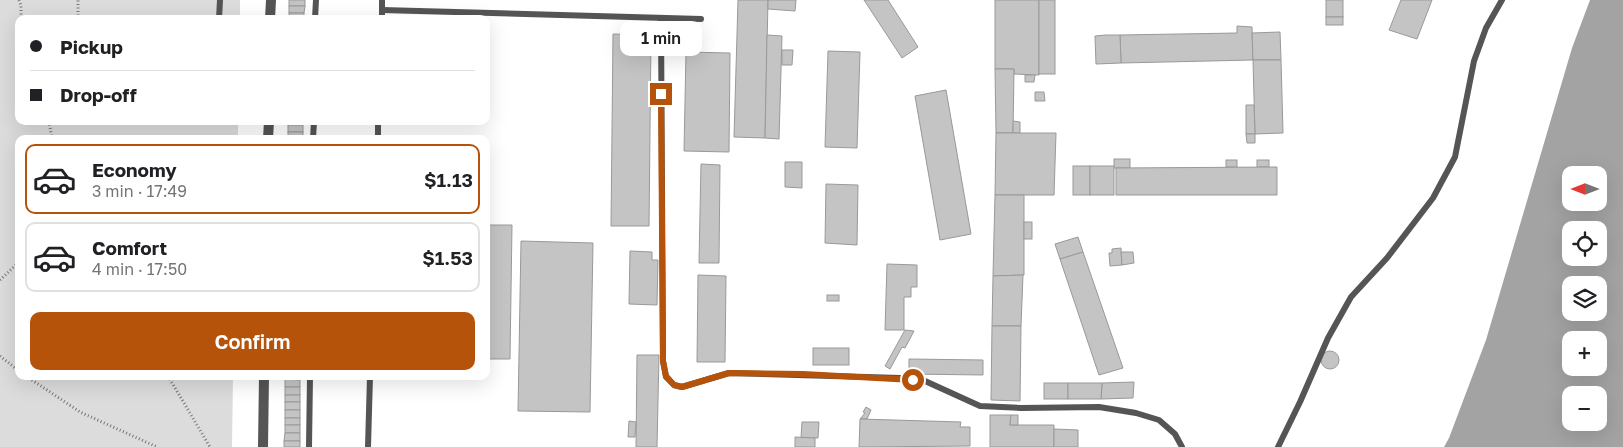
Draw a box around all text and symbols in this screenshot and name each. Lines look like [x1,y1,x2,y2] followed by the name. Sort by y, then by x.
[620,22,702,56] callout: 1 min
[641,28,681,48] text: 1 min
[60,35,123,58] text: Pickup
[60,83,137,106] text: Drop-off
[650,83,672,105] route end
[32,157,77,202] icon: car
[92,158,177,181] text: Economy
[1562,166,1608,211] north arrow
[1562,166,1607,431] map controls
[424,168,473,191] text: $1.13
[92,181,187,201] text: 3 min · 17:49
[1562,221,1607,266] button: locate
[32,235,77,280] icon: car
[92,236,167,259] text: Comfort
[422,246,473,269] text: $1.53
[92,259,187,279] text: 4 min · 17:50
[1562,276,1607,321] button: layers
[30,312,475,370] button: Confirm
[1562,331,1607,376] button: +
[902,369,924,391] route start
[1562,386,1607,431] button: −

